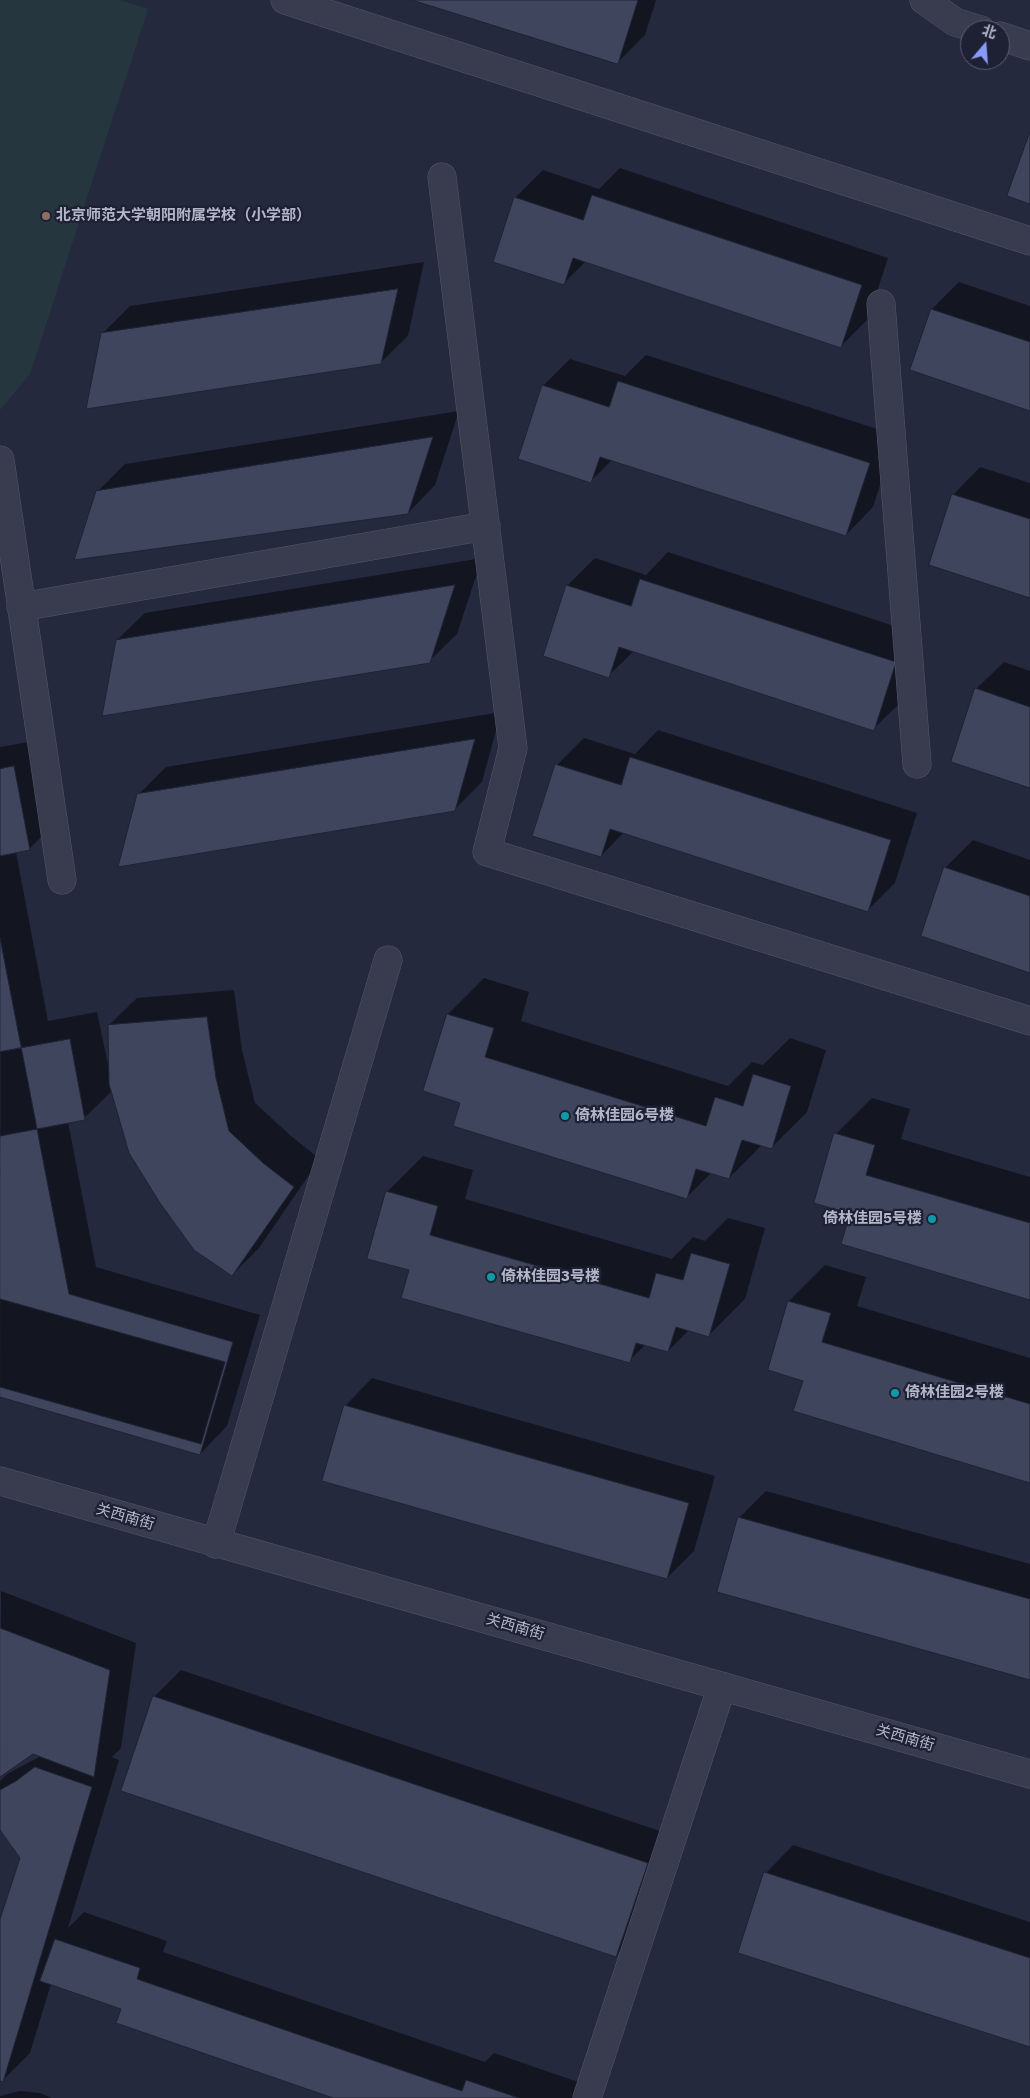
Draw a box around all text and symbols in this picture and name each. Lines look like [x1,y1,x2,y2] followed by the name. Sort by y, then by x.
[960,20,1010,70] north arrow
[980,21,999,42] text: 北
[56,207,311,225] place label: 北京师范大学朝阳附属学校（小学部）
[40,210,52,222] marker: 北京师范大学朝阳附属学校（小学部）
[575,1107,674,1125] place label: 倚林佳园6号楼
[559,1110,571,1122] marker: 倚林佳园6号楼
[823,1210,922,1228] place label: 倚林佳园5号楼
[926,1213,938,1225] marker: 倚林佳园5号楼
[501,1268,600,1286] place label: 倚林佳园3号楼
[485,1271,497,1283] marker: 倚林佳园3号楼
[905,1384,1004,1402] place label: 倚林佳园2号楼
[889,1387,901,1399] marker: 倚林佳园2号楼
[94,1500,156,1534] street label: 关西南街
[484,1610,546,1644] street label: 关西南街
[874,1721,936,1755] street label: 关西南街

